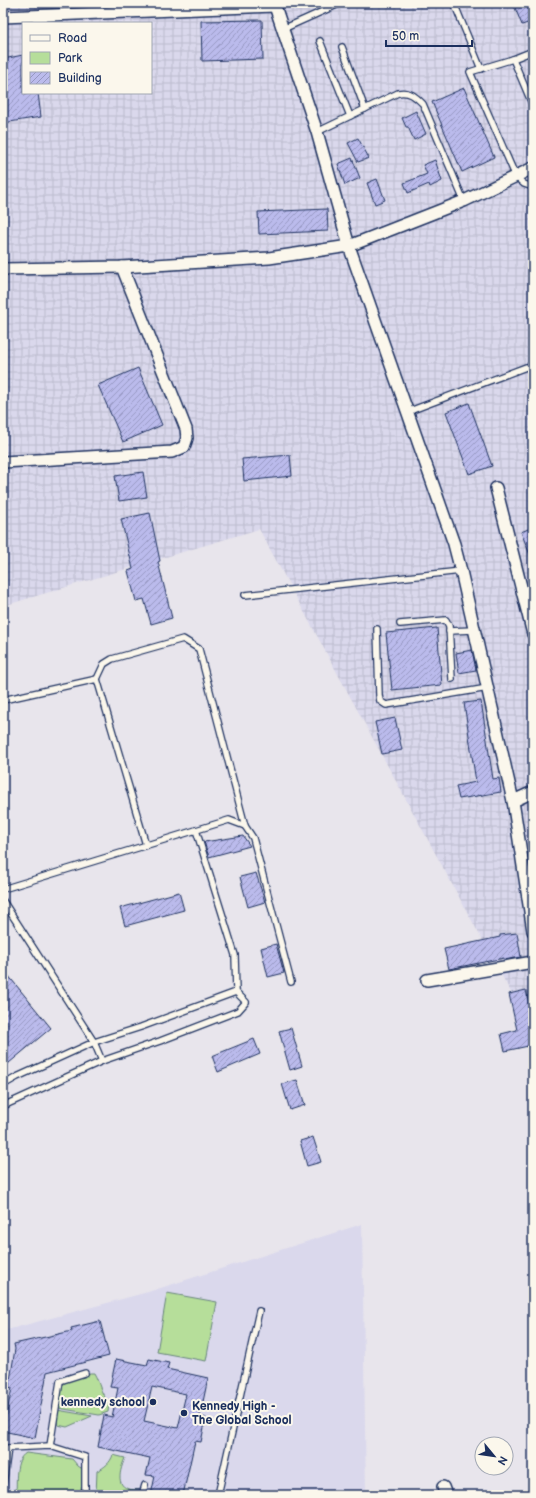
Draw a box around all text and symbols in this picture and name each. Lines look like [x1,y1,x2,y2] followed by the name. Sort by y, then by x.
[22,22,152,94] legend
[386,22,472,48] scale bar
[392,29,419,44] text: 50 m
[58,31,87,46] text: Road
[58,51,82,66] text: Park
[58,71,102,86] text: Building
[61,1395,145,1410] place label: kennedy school
[148,1397,158,1407] marker: kennedy school
[192,1399,291,1428] place label: Kennedy High - The Global School
[179,1408,189,1418] marker: Kennedy High - The Global School
[474,1436,514,1476] north arrow
[495,1454,510,1467] text: N

